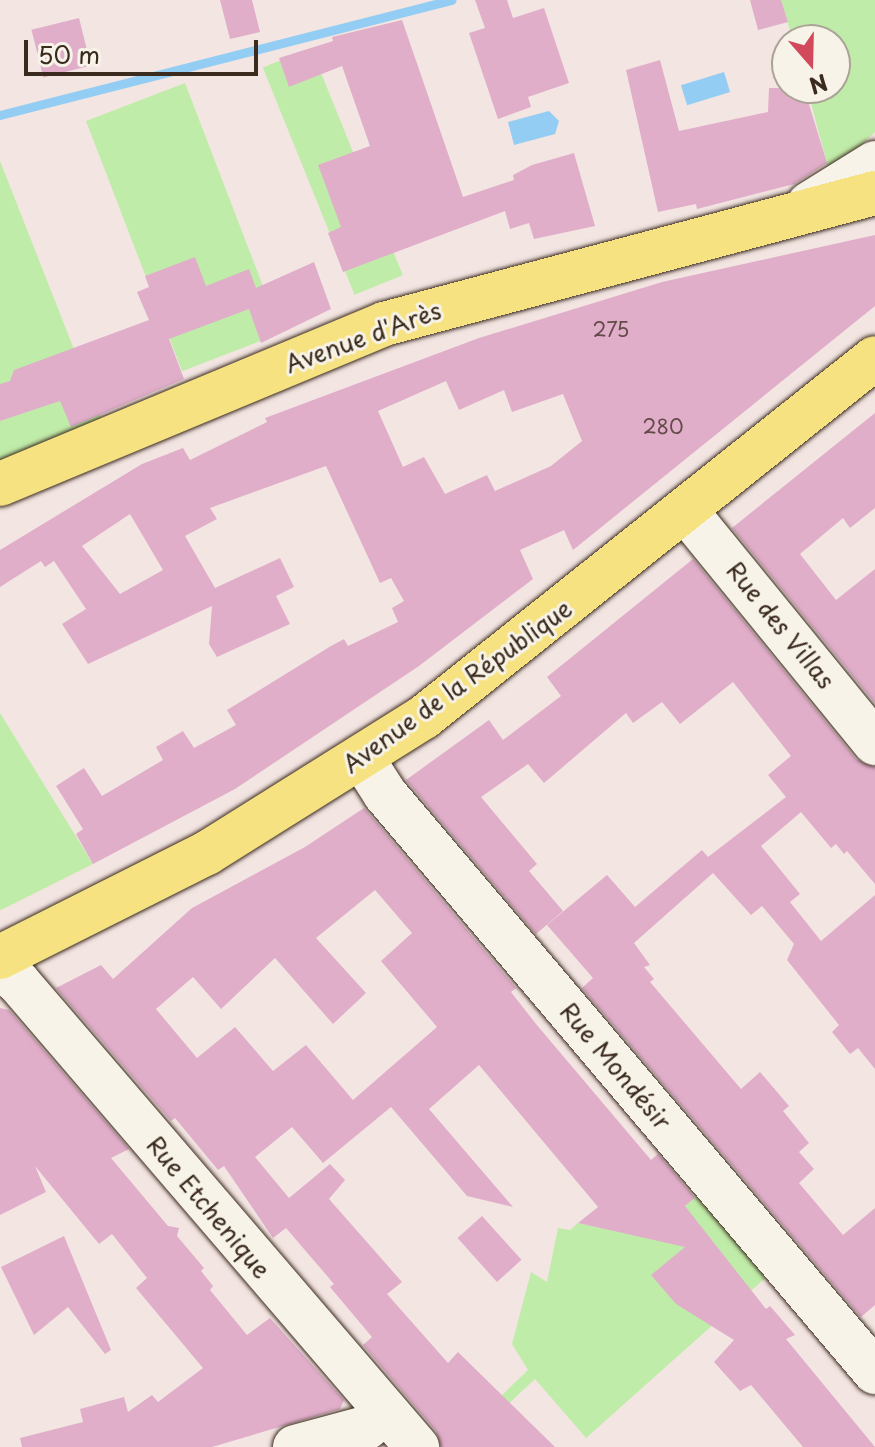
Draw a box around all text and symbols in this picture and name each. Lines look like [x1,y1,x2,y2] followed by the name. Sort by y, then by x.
[28,24,262,74] scale bar
[771,24,851,104] north arrow
[38,36,100,72] text: 50 m
[805,67,833,104] text: N
[281,296,445,378] street label: Avenue d'Arès
[593,317,629,341] house number: 275
[642,414,684,438] house number: 280
[720,554,842,696] street label: Rue des Villas
[336,592,578,780] street label: Avenue de la République
[554,996,678,1136] street label: Rue Mondésir
[141,1130,277,1284] street label: Rue Etchenique

